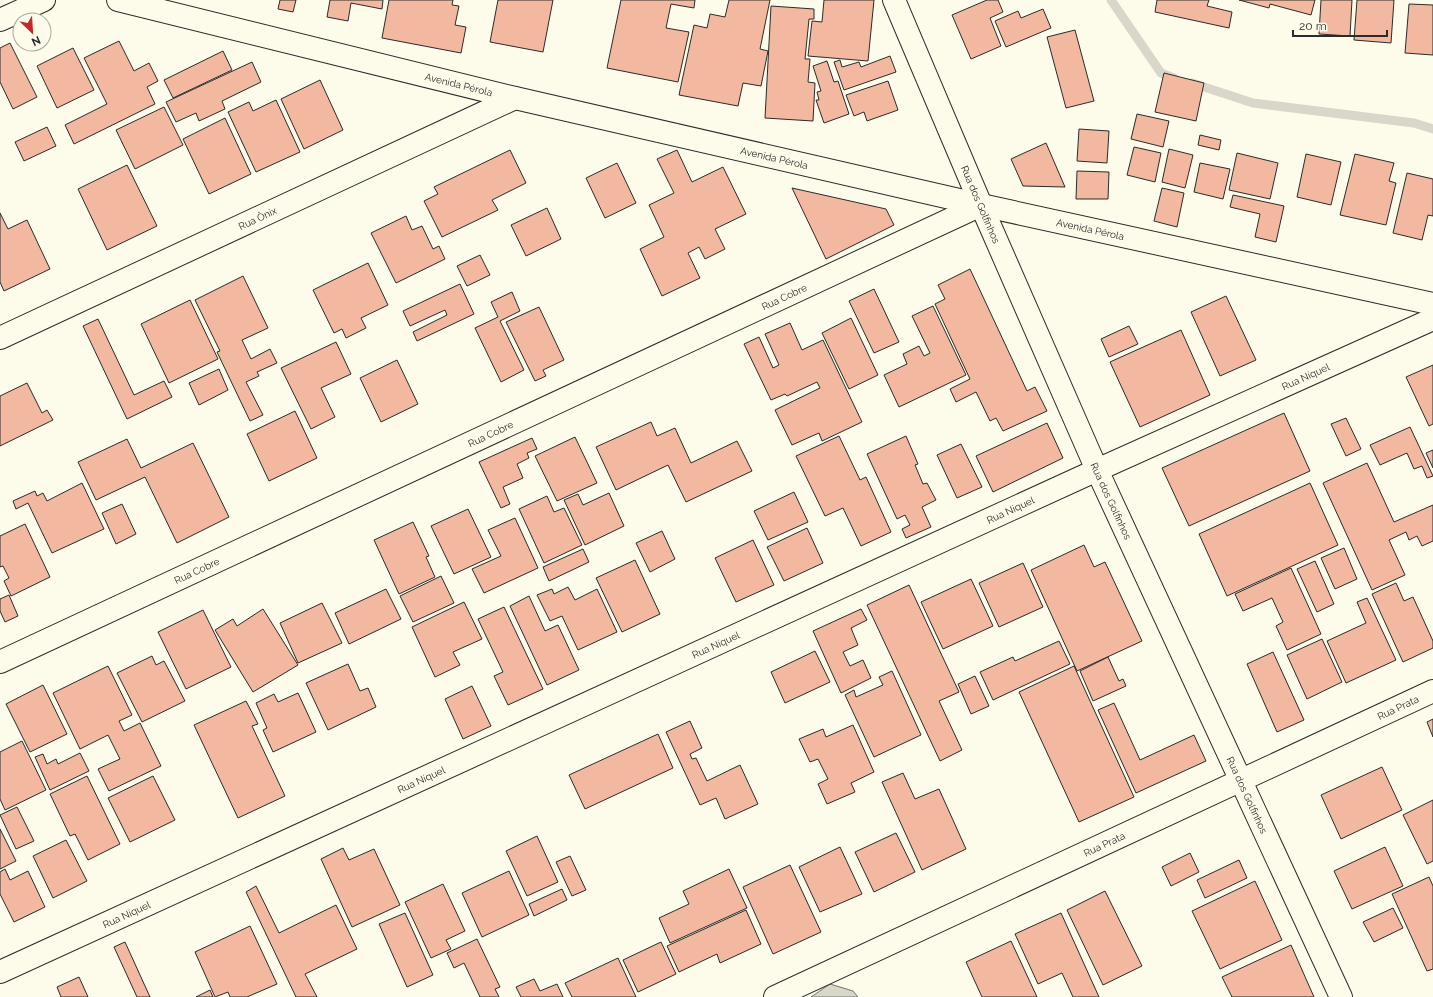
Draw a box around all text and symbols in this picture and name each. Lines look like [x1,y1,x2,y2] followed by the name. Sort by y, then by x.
[12,12,52,52] north arrow
[1293,12,1387,38] scale bar
[1299,19,1327,33] text: 20 m
[29,33,43,48] text: N
[424,70,494,98] street label: Avenida Pérola
[739,144,809,171] street label: Avenida Pérola
[959,164,1003,245] street label: Rua dos Golfinhos
[237,204,278,232] street label: Rua Ônix
[1055,216,1125,242] street label: Avenida Pérola
[760,281,809,312] street label: Rua Cobre
[1280,361,1331,392] street label: Rua Níquel
[466,418,515,449] street label: Rua Cobre
[1089,461,1134,541] street label: Rua dos Golfinhos
[985,494,1036,525] street label: Rua Níquel
[172,555,221,586] street label: Rua Cobre
[690,629,741,660] street label: Rua Níquel
[1375,693,1420,722] street label: Rua Prata
[1225,755,1270,835] street label: Rua dos Golfinhos
[396,764,447,795] street label: Rua Níquel
[1082,830,1127,858] street label: Rua Prata
[101,898,152,930] street label: Rua Níquel

